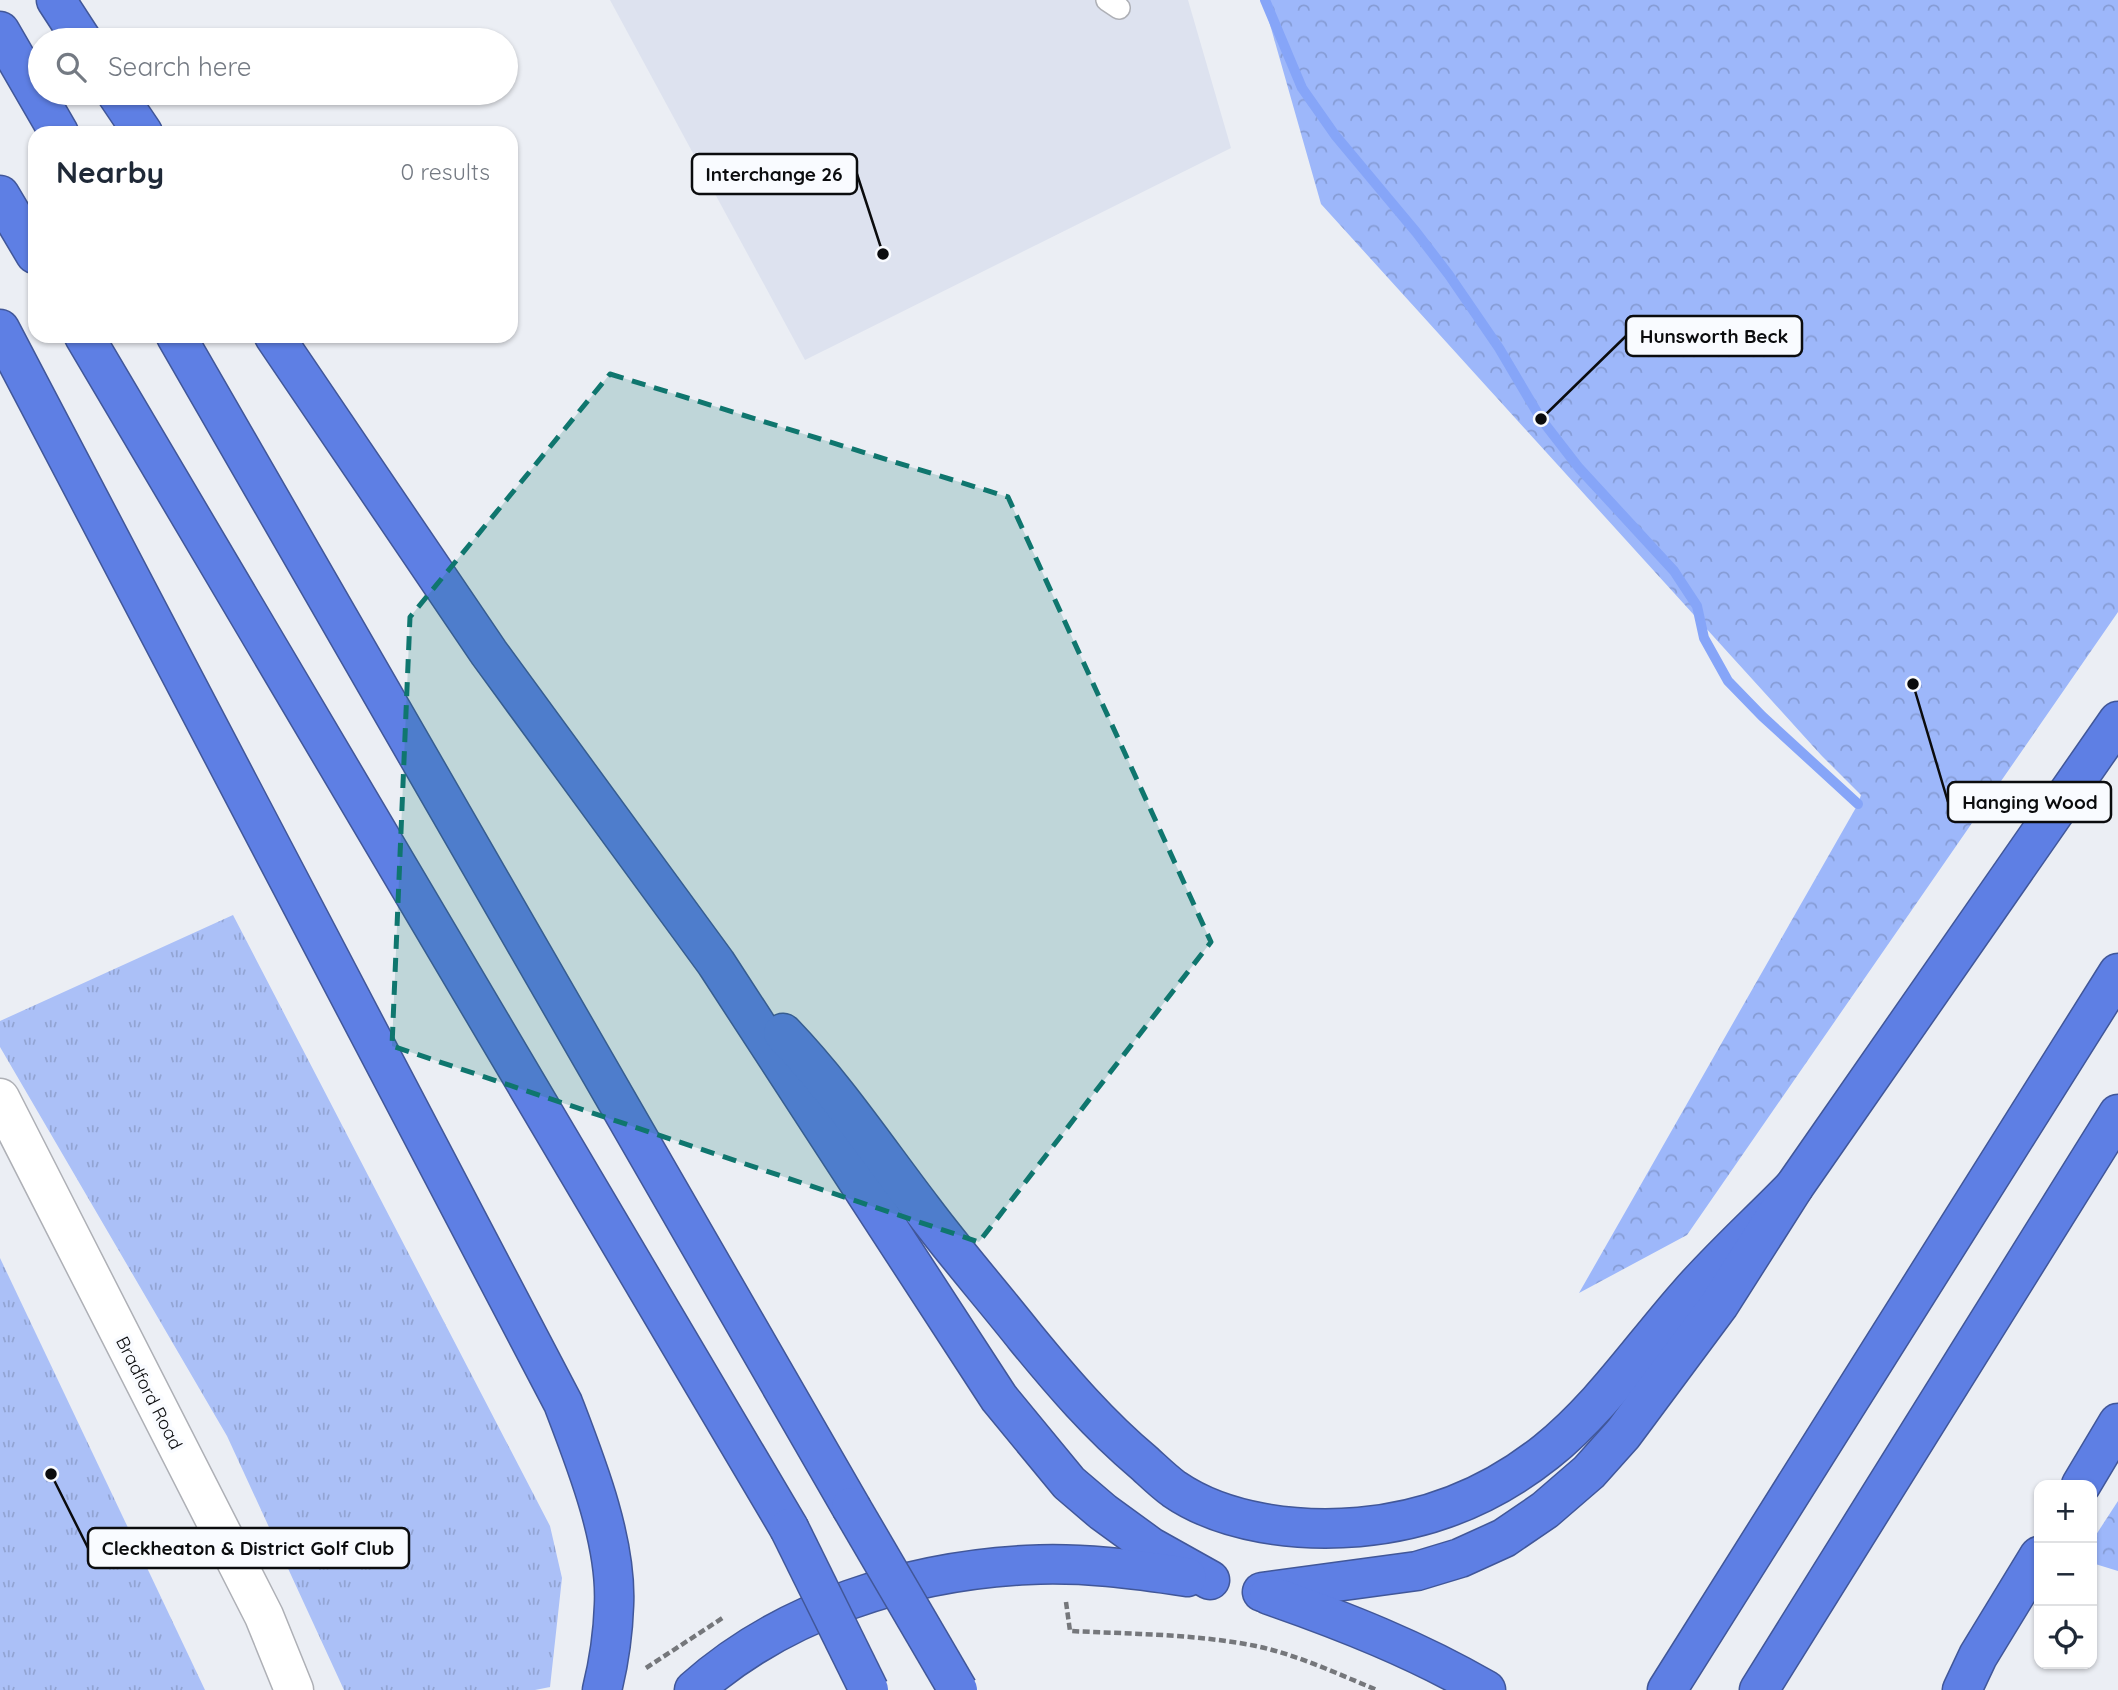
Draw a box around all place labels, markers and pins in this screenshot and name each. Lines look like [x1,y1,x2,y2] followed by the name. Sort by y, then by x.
[692,154,857,194] callout: Interchange 26
[1626,316,1802,356] callout: Hunsworth Beck
[1948,782,2111,822] callout: Hanging Wood
[88,1528,409,1568] callout: Cleckheaton & District Golf Club

